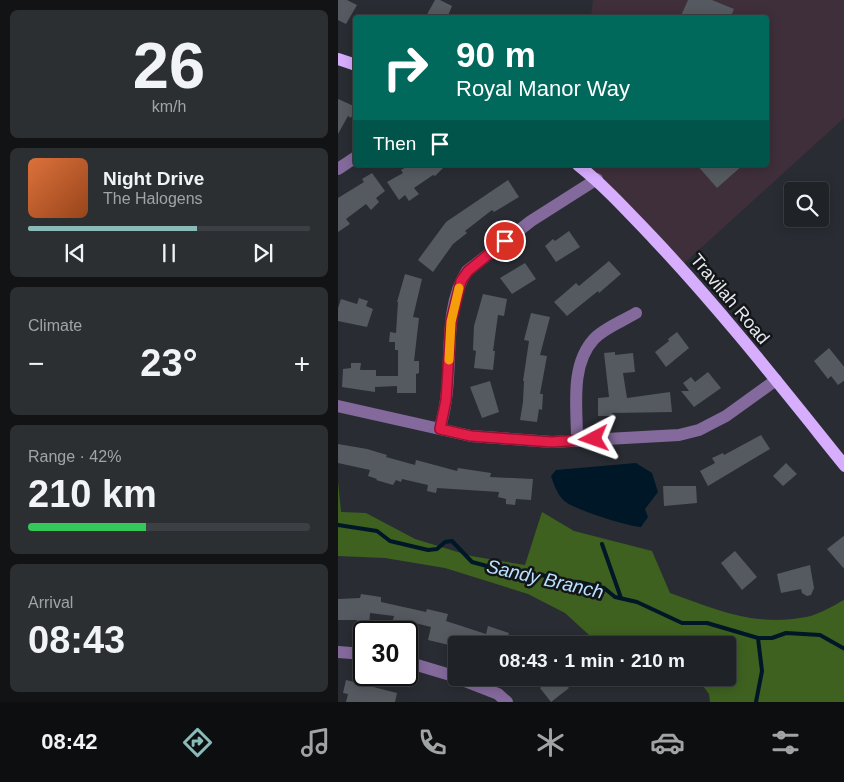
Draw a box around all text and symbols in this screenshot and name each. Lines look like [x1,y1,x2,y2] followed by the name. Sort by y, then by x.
[133,29,205,102] text: 26
[373,35,438,100] icon: right
[456,35,536,74] text: 90 m
[456,76,630,101] text: Royal Manor Way
[152,98,186,115] text: km/h
[426,130,454,158] icon: arrive
[373,133,416,154] text: Then
[103,168,204,189] text: Night Drive
[784,182,829,227] map controls
[784,182,829,227] button: search
[103,190,203,207] text: The Halogens
[484,220,526,262] pin
[491,227,519,255] icon: arrive
[61,239,89,267] icon: previous
[155,239,183,267] icon: pause
[249,239,277,267] icon: next
[687,250,773,348] street label: Travilah Road
[28,317,82,334] text: Climate
[140,342,198,384] text: 23°
[28,348,44,379] text: −
[294,348,310,379] text: +
[567,412,619,464] position arrow
[28,448,121,465] text: Range · 42%
[28,473,157,515] text: 210 km
[484,555,606,603] water label: Sandy Branch
[28,594,73,611] text: Arrival
[28,619,125,661] text: 08:43
[353,621,418,686] speed limit sign: 30
[499,650,685,671] text: 08:43 · 1 min · 210 m
[180,725,215,760] icon: directions
[298,725,333,760] icon: music
[415,725,450,760] icon: phone
[533,725,568,760] icon: climate
[650,725,685,760] icon: car
[768,725,803,760] icon: filters
[41,729,98,754] text: 08:42

